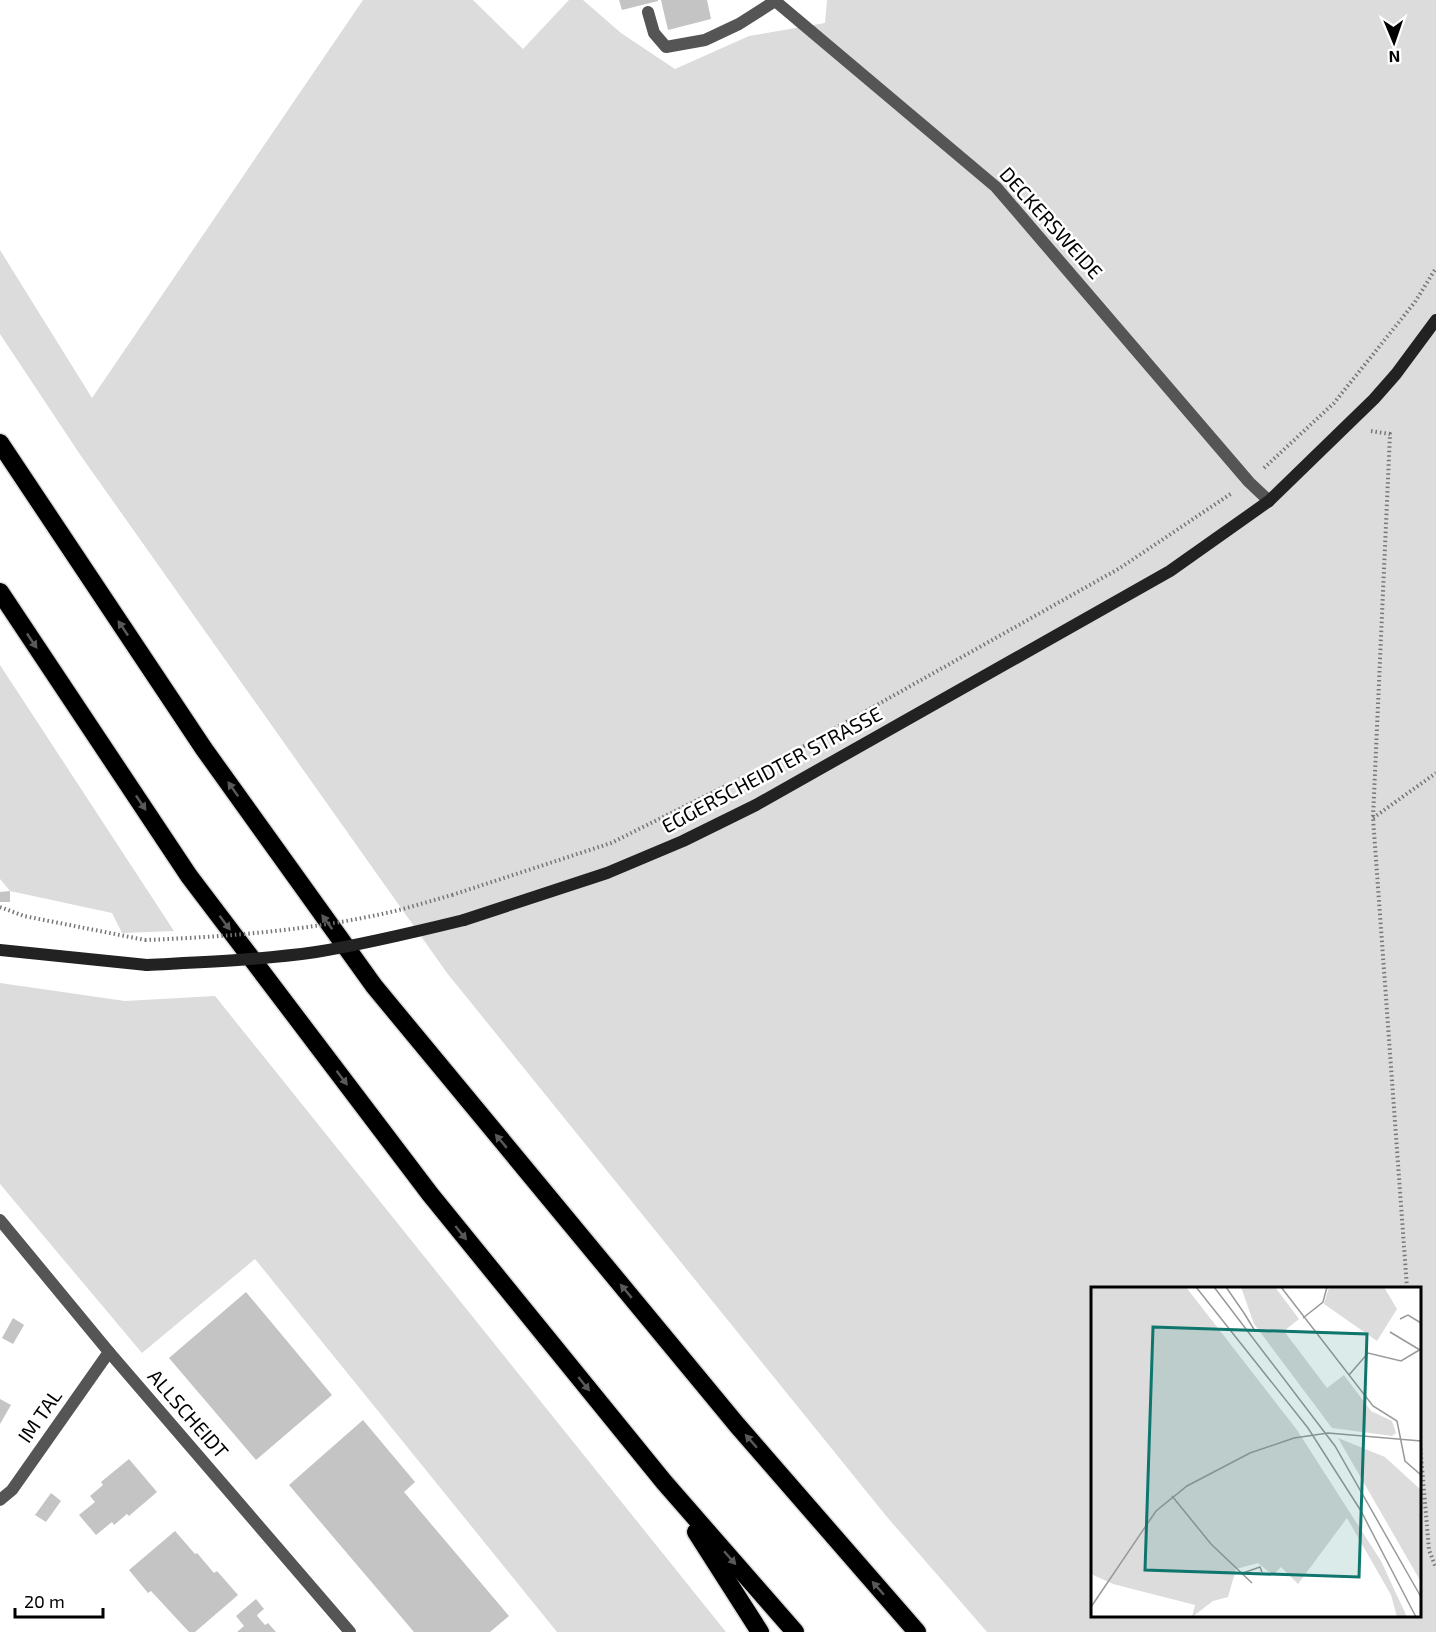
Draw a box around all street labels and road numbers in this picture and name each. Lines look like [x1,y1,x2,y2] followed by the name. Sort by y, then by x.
[995,161,1108,283] street label: DECKERSWEIDE
[657,701,886,837] street label: EGGERSCHEIDTER STRASSE
[144,1364,234,1463] street label: ALLSCHEIDT
[12,1384,66,1447] street label: IM TAL

